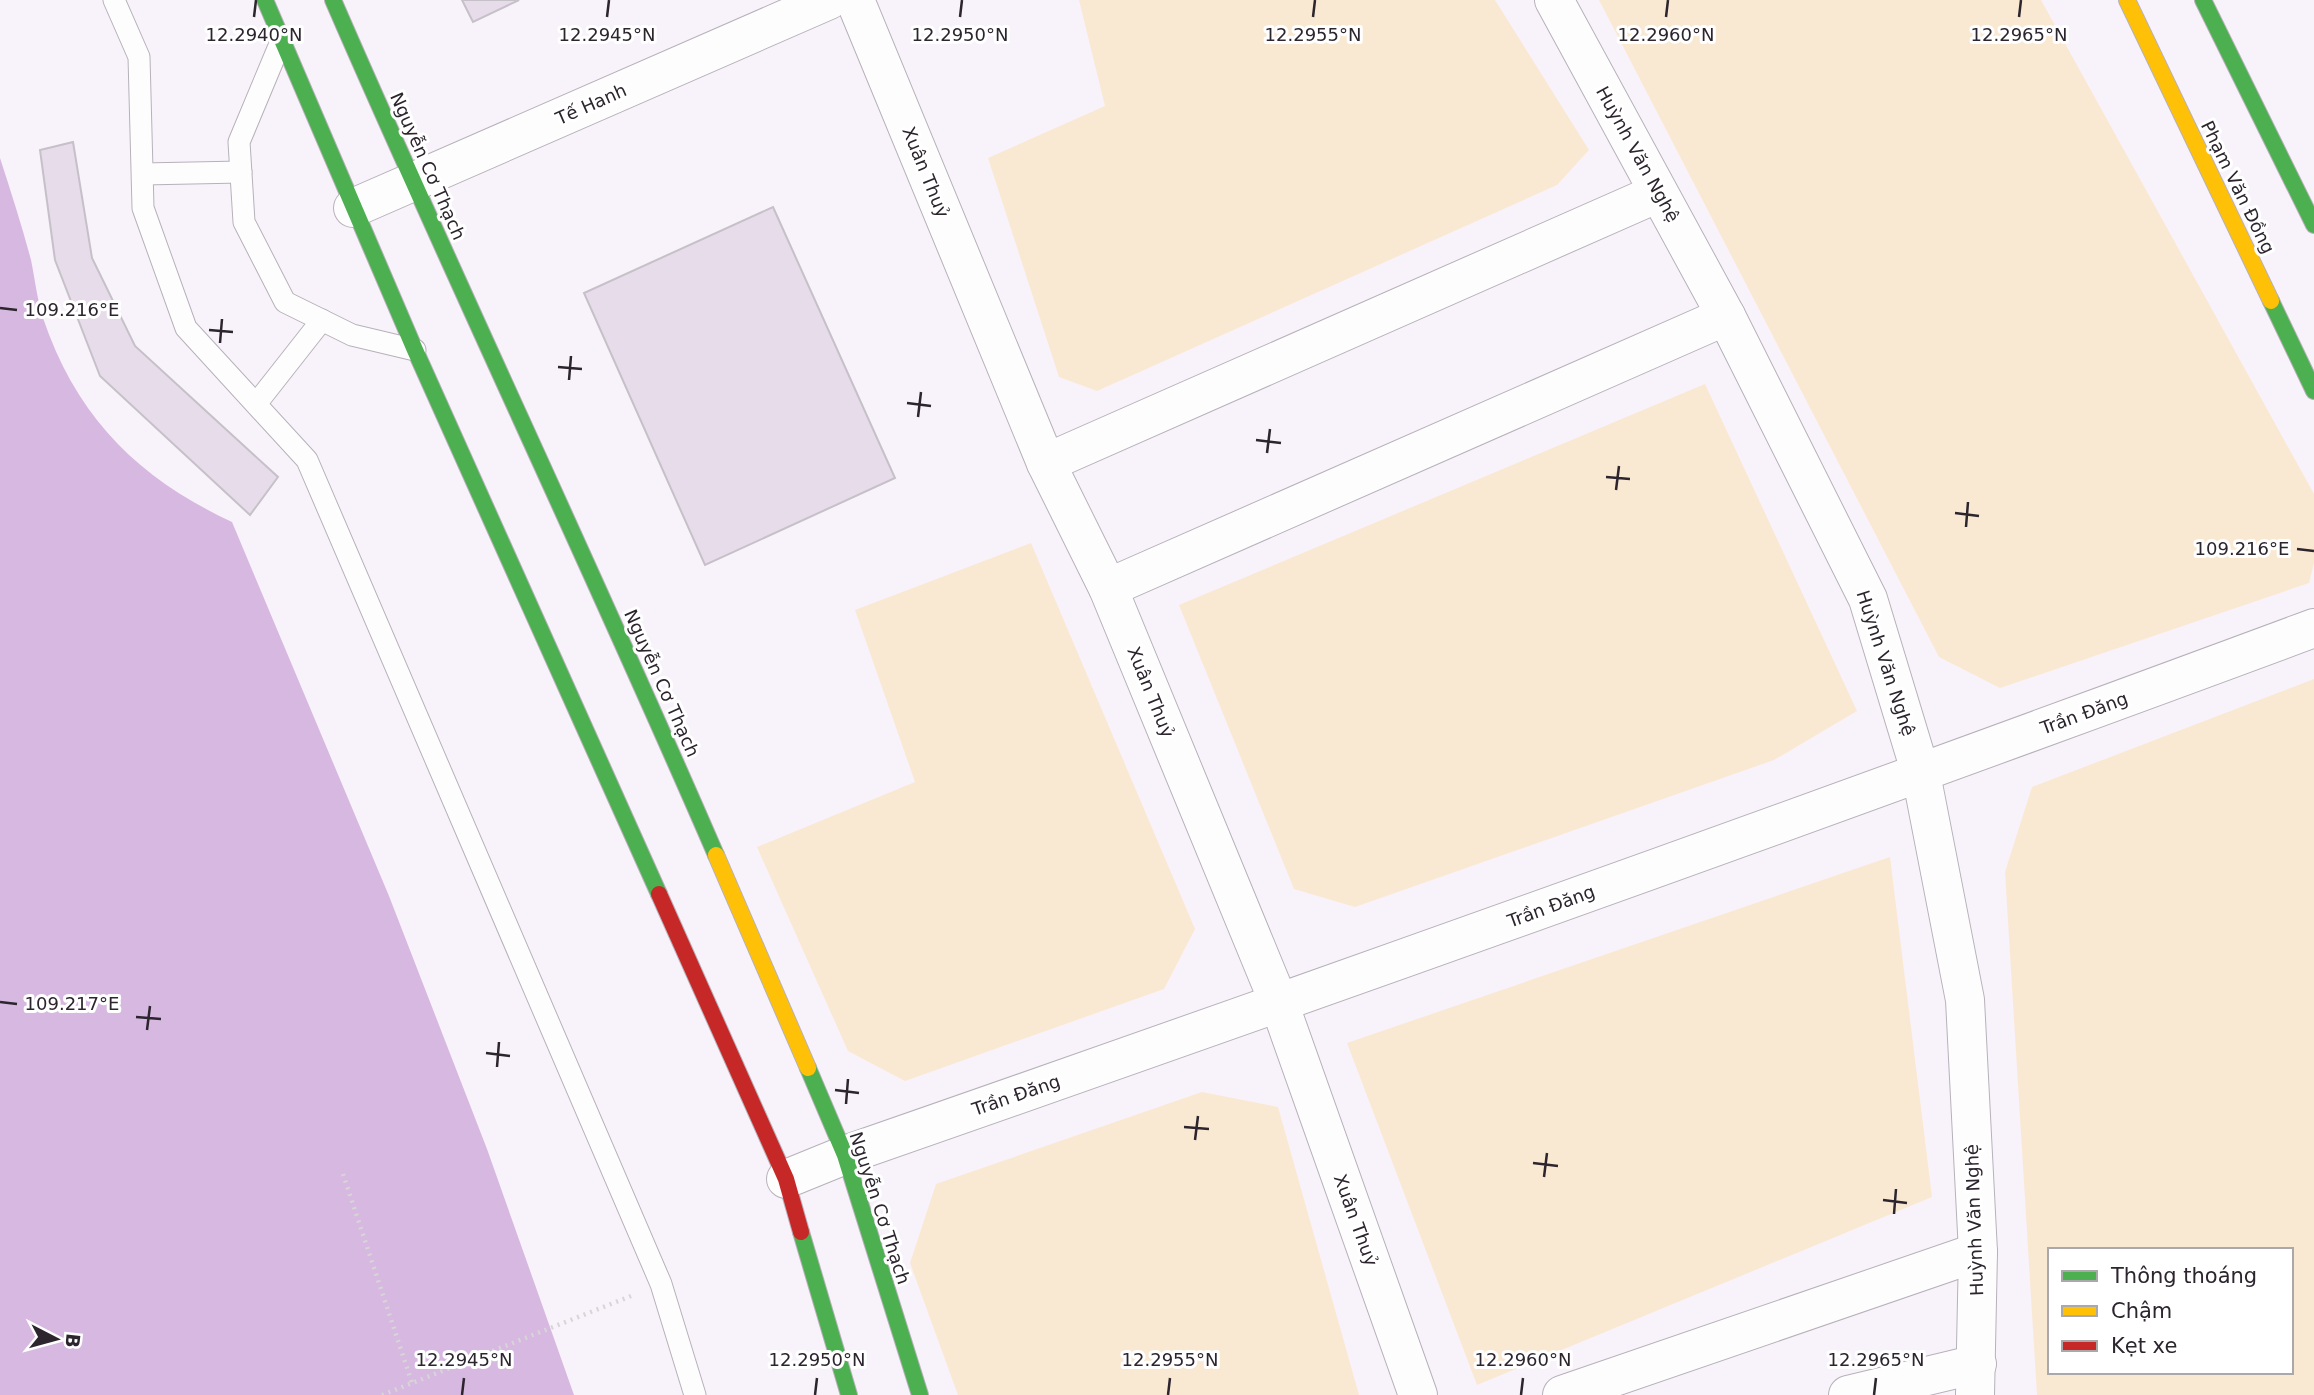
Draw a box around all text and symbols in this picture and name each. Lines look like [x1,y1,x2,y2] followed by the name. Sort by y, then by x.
[206,24,302,45] text: 12.2940°N
[559,24,655,45] text: 12.2945°N
[912,24,1008,45] text: 12.2950°N
[1265,24,1361,45] text: 12.2955°N
[1618,24,1714,45] text: 12.2960°N
[1971,24,2067,45] text: 12.2965°N
[551,79,630,129] street label: Tế Hanh
[1592,82,1684,226] street label: Huỳnh Văn Nghệ
[386,89,470,243] street label: Nguyễn Cơ Thạch
[2197,117,2279,257] street label: Phạm Văn Đồng
[898,123,954,221] street label: Xuân Thuỷ
[25,299,119,320] text: 109.216°E
[2195,538,2289,559] text: 109.216°E
[1853,587,1919,739] street label: Huỳnh Văn Nghệ
[620,606,704,760] street label: Nguyễn Cơ Thạch
[1123,643,1179,741] street label: Xuân Thuỷ
[2036,687,2131,739] street label: Trần Đăng
[1503,880,1598,932] street label: Trần Đăng
[25,993,119,1014] text: 109.217°E
[968,1070,1063,1120] street label: Trần Đăng
[845,1129,915,1287] street label: Nguyễn Cơ Thạch
[1961,1144,1987,1296] street label: Huỳnh Văn Nghệ
[1330,1171,1382,1269] street label: Xuân Thuỷ
[2048,1248,2293,1374] legend
[2110,1264,2257,1288] text: Thông thoáng
[2111,1299,2172,1323] text: Chậm
[21,1304,91,1374] north arrow
[61,1332,85,1349] text: B
[2111,1334,2177,1358] text: Kẹt xe
[416,1349,512,1370] text: 12.2945°N
[769,1349,865,1370] text: 12.2950°N
[1122,1349,1218,1370] text: 12.2955°N
[1475,1349,1571,1370] text: 12.2960°N
[1828,1349,1924,1370] text: 12.2965°N

